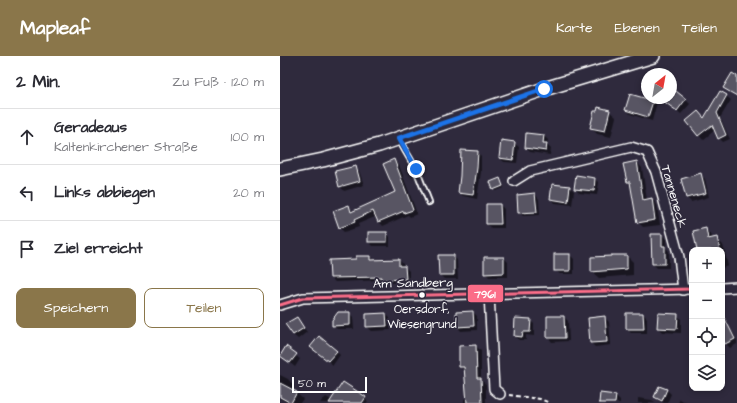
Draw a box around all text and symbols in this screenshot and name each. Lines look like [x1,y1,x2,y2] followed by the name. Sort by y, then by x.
[20,15,90,42] text: Mapleaf
[556,18,593,38] text: Karte
[615,18,660,38] text: Ebenen
[682,18,717,38] text: Teilen
[641,68,677,104] north arrow
[16,70,60,94] text: 2 Min.
[172,73,264,91] text: Zu Fuß · 120 m
[535,80,553,98] route start
[54,117,127,138] text: Geradeaus
[16,126,38,148] icon: ahead
[231,128,264,146] text: 100 m
[54,138,198,156] text: Kaltenkirchener Straße
[407,160,425,178] route end
[656,163,692,230] street label: Tanneneck
[16,182,38,204] icon: left
[54,182,155,203] text: Links abbiegen
[233,184,264,202] text: 20 m
[16,238,38,260] icon: arrive
[54,238,143,259] text: Ziel erreicht
[689,247,725,391] map controls
[689,247,725,283] button: +
[373,273,453,294] street label: Am Sandberg
[689,283,725,319] button: −
[467,284,504,303] line badge: 7961
[473,287,496,302] text: 7961
[16,288,136,328] button: Speichern
[144,288,264,328] button: Teilen
[417,290,427,300] marker: Oersdorf, Wiesengrund
[387,301,457,334] place label: Oersdorf, Wiesengrund
[689,319,725,355] button: locate
[689,355,725,391] button: layers
[292,375,367,394] scale bar
[298,376,326,391] text: 50 m

